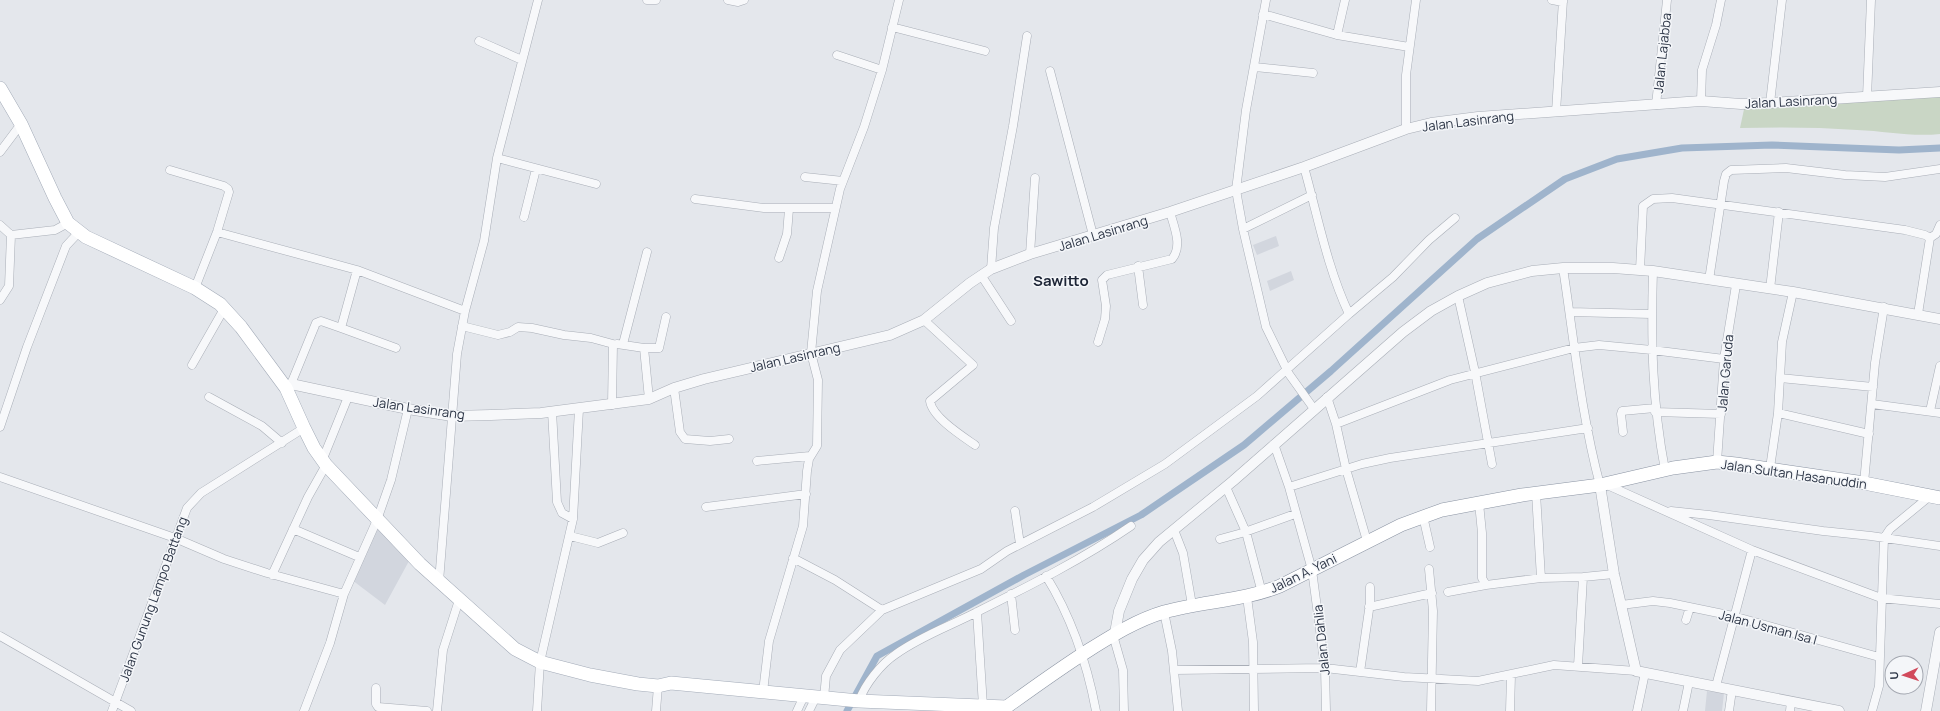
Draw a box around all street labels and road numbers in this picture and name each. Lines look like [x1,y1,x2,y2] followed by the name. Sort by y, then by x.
[1649,12,1675,94] street label: Jalan Lajabba
[1744,90,1838,112] street label: Jalan Lasinrang
[1421,106,1515,136] street label: Jalan Lasinrang
[1056,211,1150,255] street label: Jalan Lasinrang
[1713,334,1737,412] street label: Jalan Garuda
[748,338,842,376] street label: Jalan Lasinrang
[372,393,466,423] street label: Jalan Lasinrang
[1720,455,1868,493] street label: Jalan Sultan Hasanuddin
[115,514,191,684] street label: Jalan Gunung Lampo Battang
[1267,549,1339,597] street label: Jalan A. Yani
[1308,604,1334,676] street label: Jalan Dahlia
[1717,605,1819,649] street label: Jalan Usman Isa I

